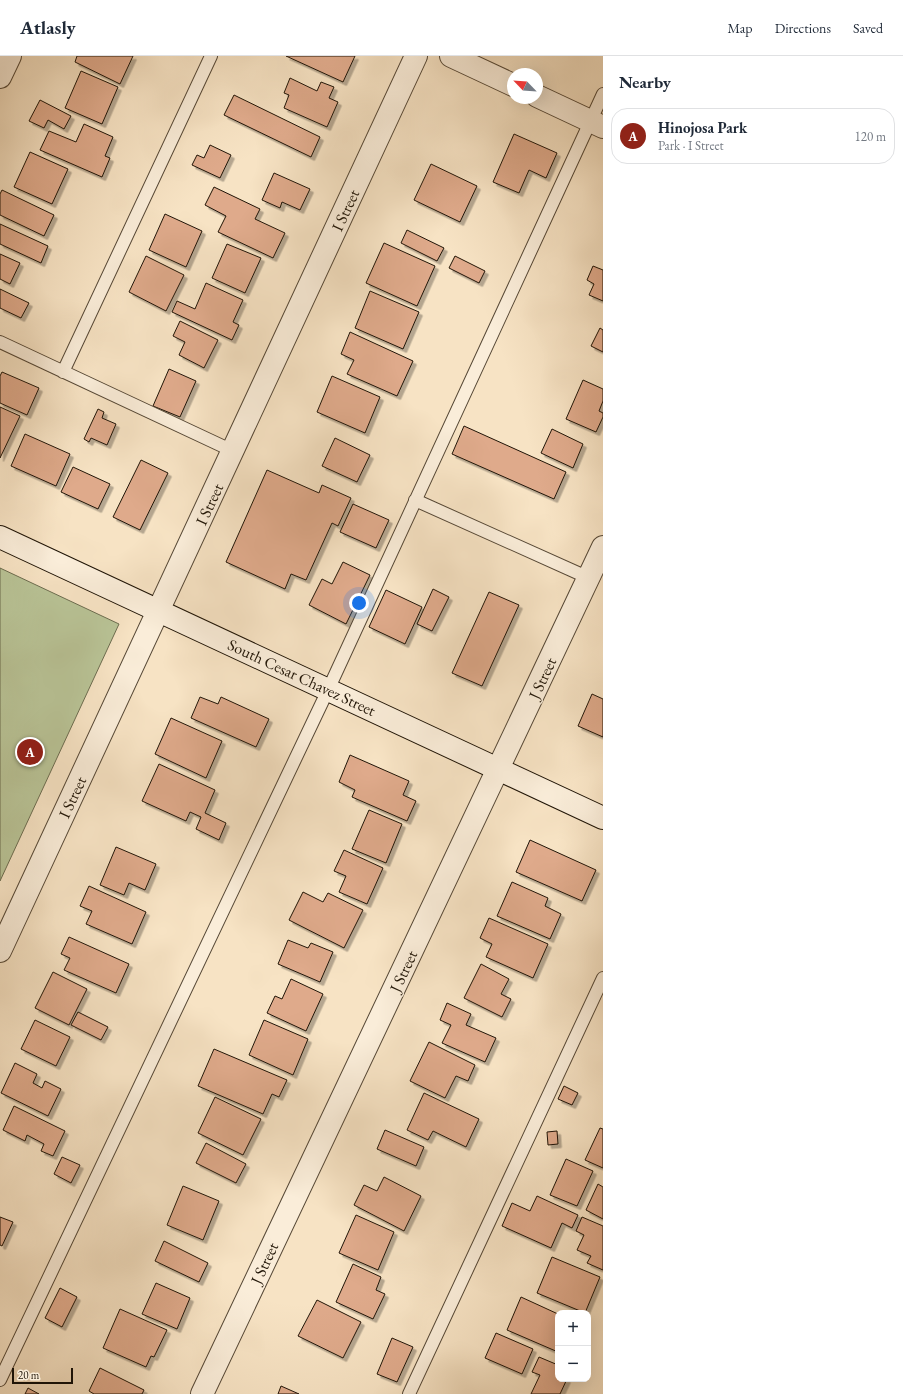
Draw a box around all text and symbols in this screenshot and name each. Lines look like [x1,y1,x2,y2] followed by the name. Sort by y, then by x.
[20,15,76,40] text: Atlasly
[727,19,753,37] text: Map
[775,19,831,37] text: Directions
[853,19,883,37] text: Saved
[507,68,543,104] north arrow
[619,71,671,93] text: Nearby
[658,118,747,137] text: Hinojosa Park
[628,128,638,145] text: A
[855,128,886,145] text: 120 m
[658,137,724,154] text: Park · I Street
[327,186,364,234] street label: I Street
[191,480,228,528] street label: I Street
[349,593,369,613] your location
[224,634,379,721] street label: South Cesar Chavez Street
[523,654,561,704] street label: J Street
[17,737,43,767] pin: A
[54,773,91,821] street label: I Street
[384,947,422,997] street label: J Street
[245,1239,283,1289] street label: J Street
[555,1310,591,1382] map controls
[555,1310,591,1346] button: +
[555,1346,591,1382] button: −
[12,1366,73,1385] scale bar
[18,1368,39,1382] text: 20 m

